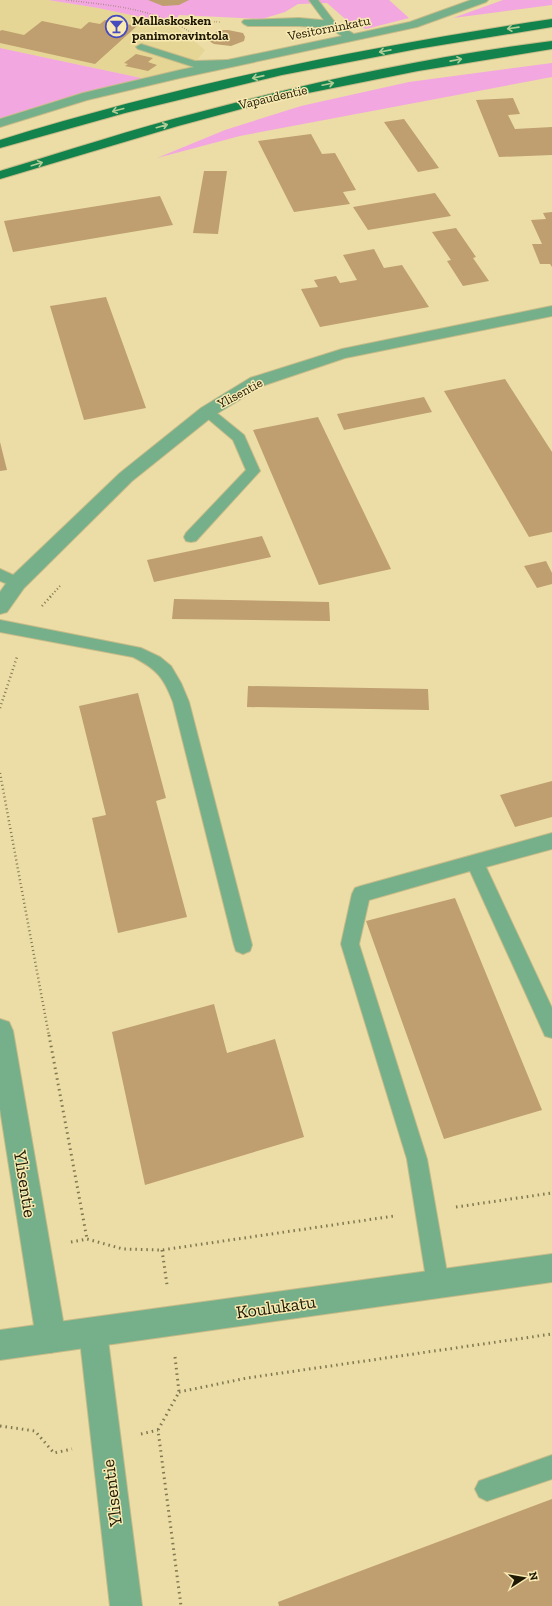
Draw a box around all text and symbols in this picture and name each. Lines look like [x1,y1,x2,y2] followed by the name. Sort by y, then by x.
[132,13,229,43] place label: Mallaskosken panimoravintola
[286,13,372,44] street label: Vesitorninkatu
[104,14,130,40] bar icon: Mallaskosken panimoravintola
[507,24,520,32] one-way arrow
[379,47,392,55] one-way arrow
[449,55,462,63] one-way arrow
[252,73,265,81] one-way arrow
[322,80,335,88] one-way arrow
[236,82,309,112] street label: Vapaudentie
[112,107,125,115] one-way arrow
[155,122,168,130] one-way arrow
[31,160,44,167] one-way arrow
[214,375,265,412] street label: Ylisentie
[9,1148,41,1219] street label: Ylisentie
[235,1291,317,1323] street label: Koulukatu
[97,1458,127,1529] street label: Ylisentie
[504,1558,544,1598] north arrow
[526,1571,541,1582] text: N

